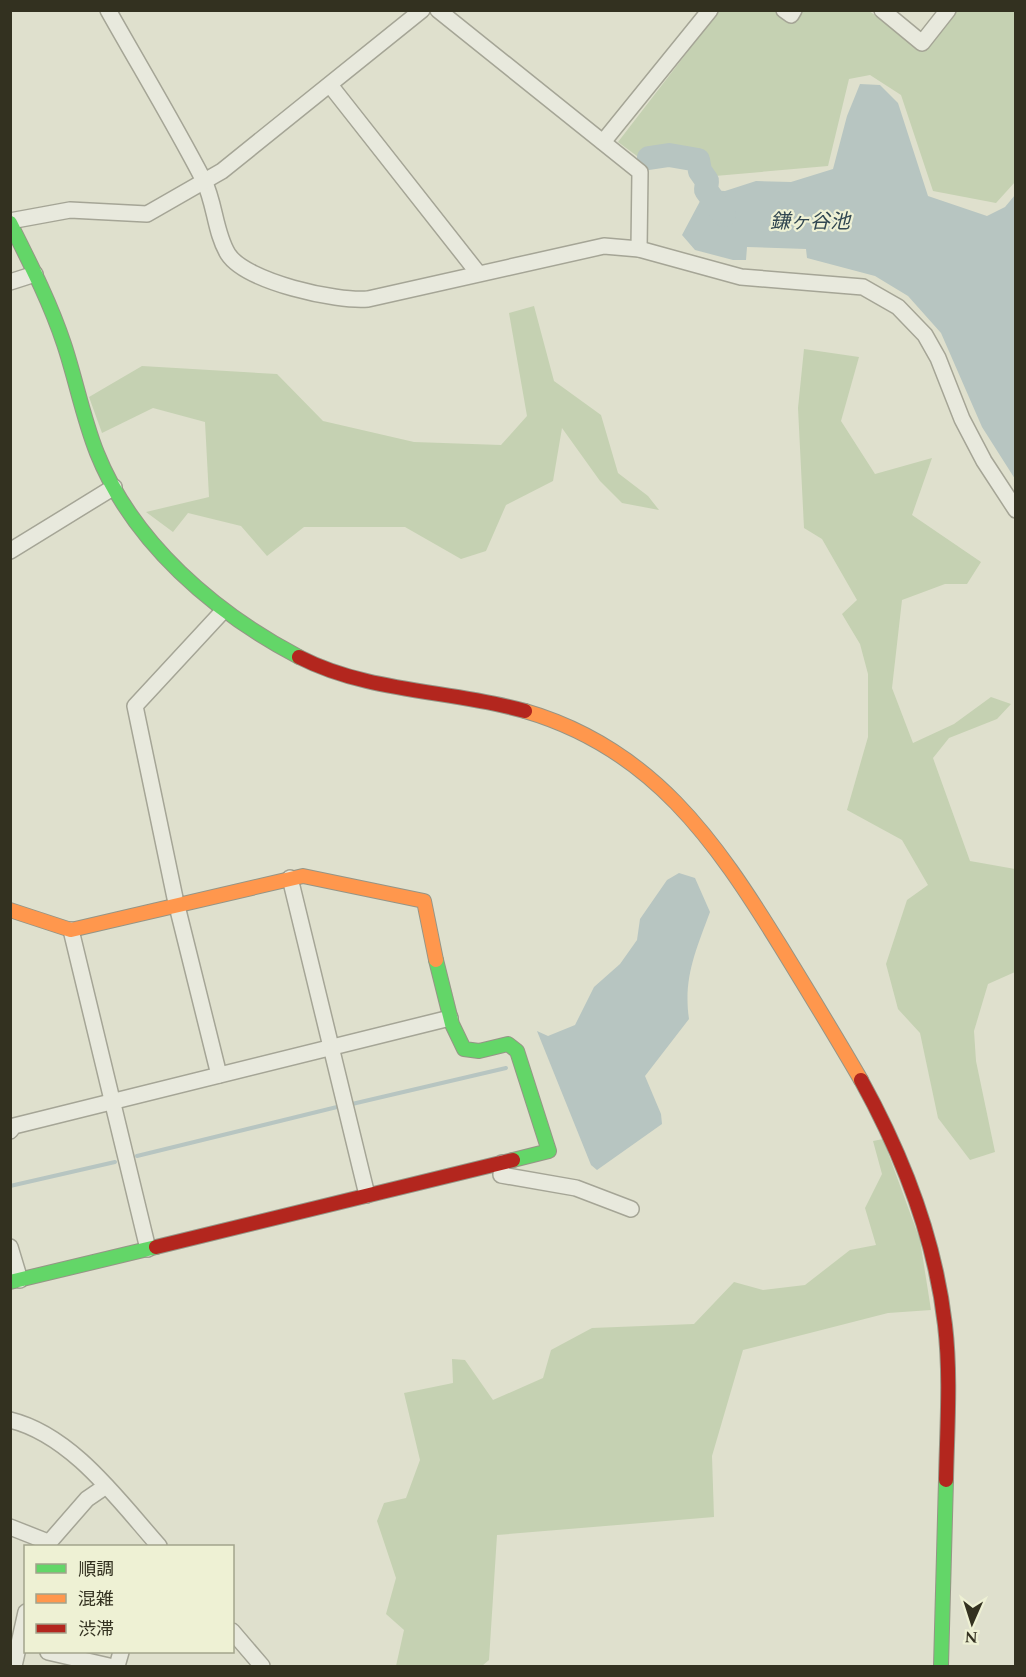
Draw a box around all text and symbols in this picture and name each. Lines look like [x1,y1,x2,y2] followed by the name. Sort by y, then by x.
[770,207,852,237] water label: 鎌ヶ谷池
[24,1545,234,1653] legend
[78,1556,114,1583] text: 順調
[78,1586,114,1613] text: 混雑
[942,1593,1002,1653] north arrow
[78,1616,114,1643] text: 渋滞
[964,1625,978,1649] text: N

